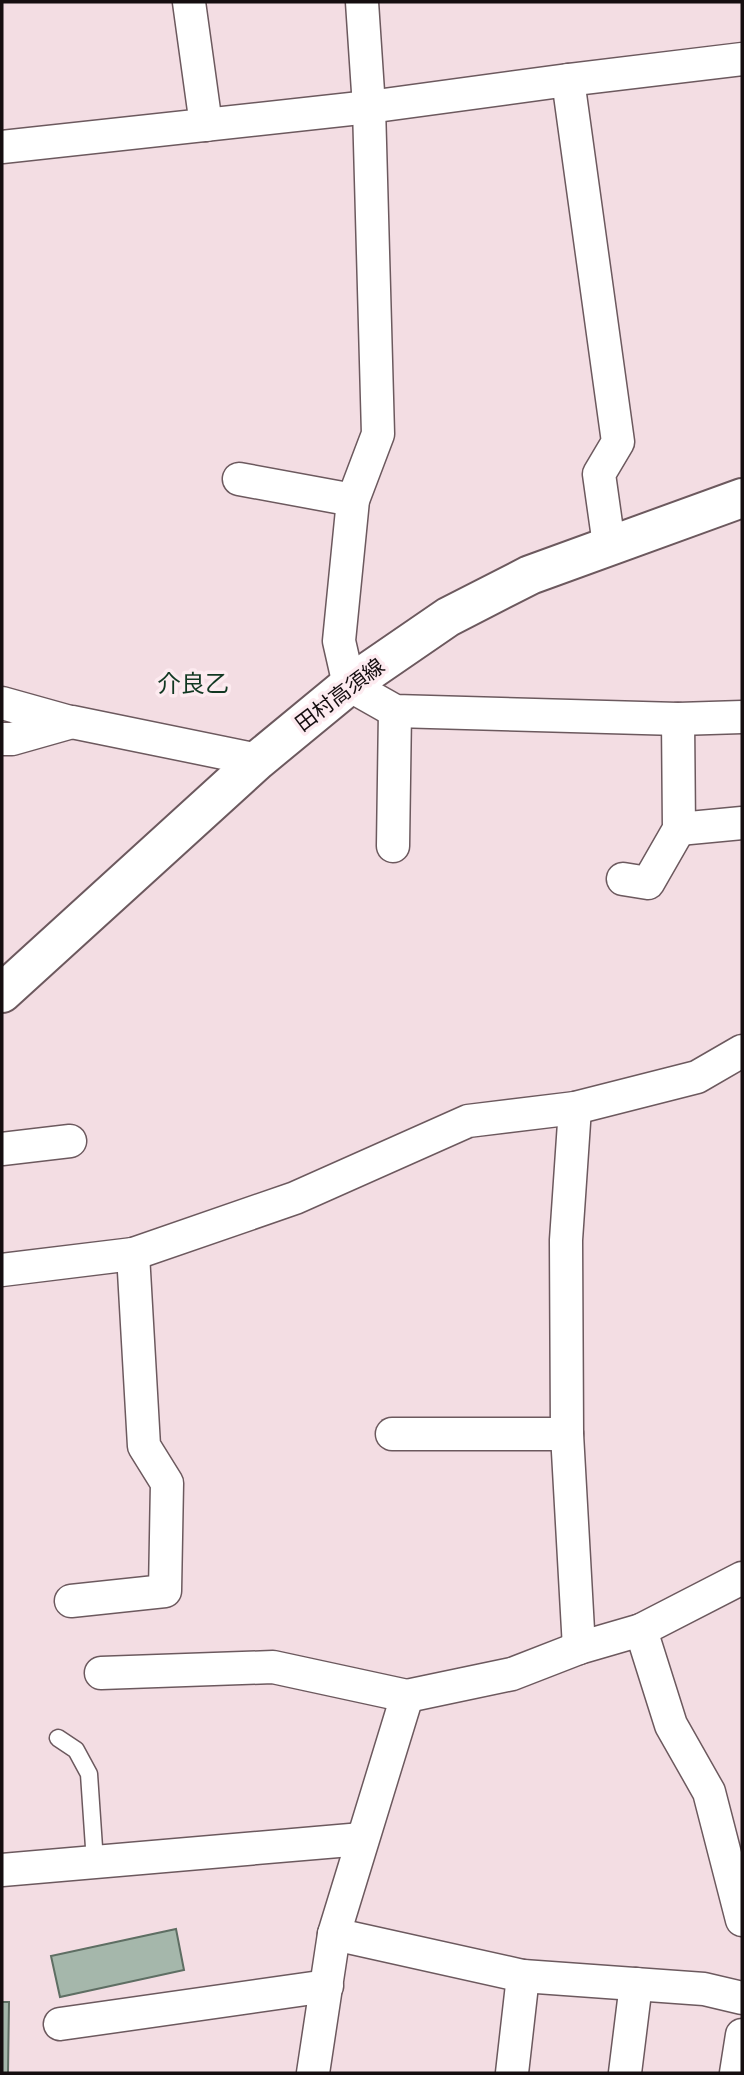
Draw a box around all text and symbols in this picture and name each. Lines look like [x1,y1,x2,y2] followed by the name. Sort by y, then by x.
[290,653,389,735] street label: 田村高須線
[157,670,229,697] district label: 介良乙

